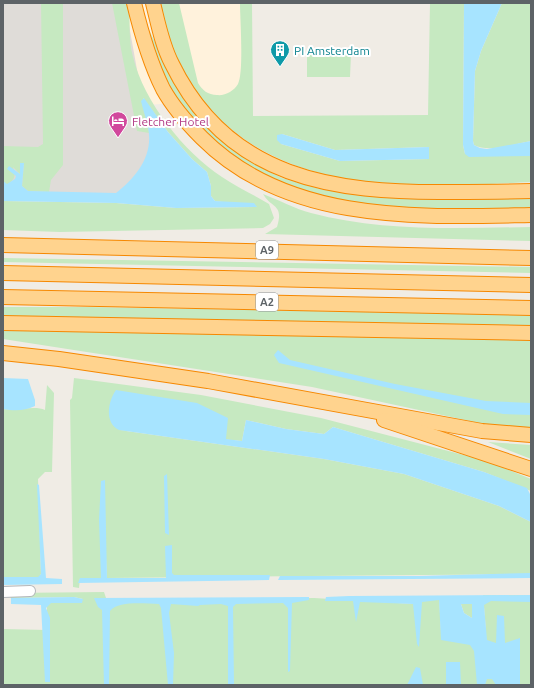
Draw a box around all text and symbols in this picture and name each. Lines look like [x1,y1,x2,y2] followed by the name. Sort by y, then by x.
[269,39,291,67] building icon: PI Amsterdam
[294,44,370,57] place label: PI Amsterdam
[107,110,129,138] hotel icon: Fletcher Hotel
[132,115,209,128] place label: Fletcher Hotel
[256,241,278,259] road number: A9
[256,293,278,311] road number: A2

